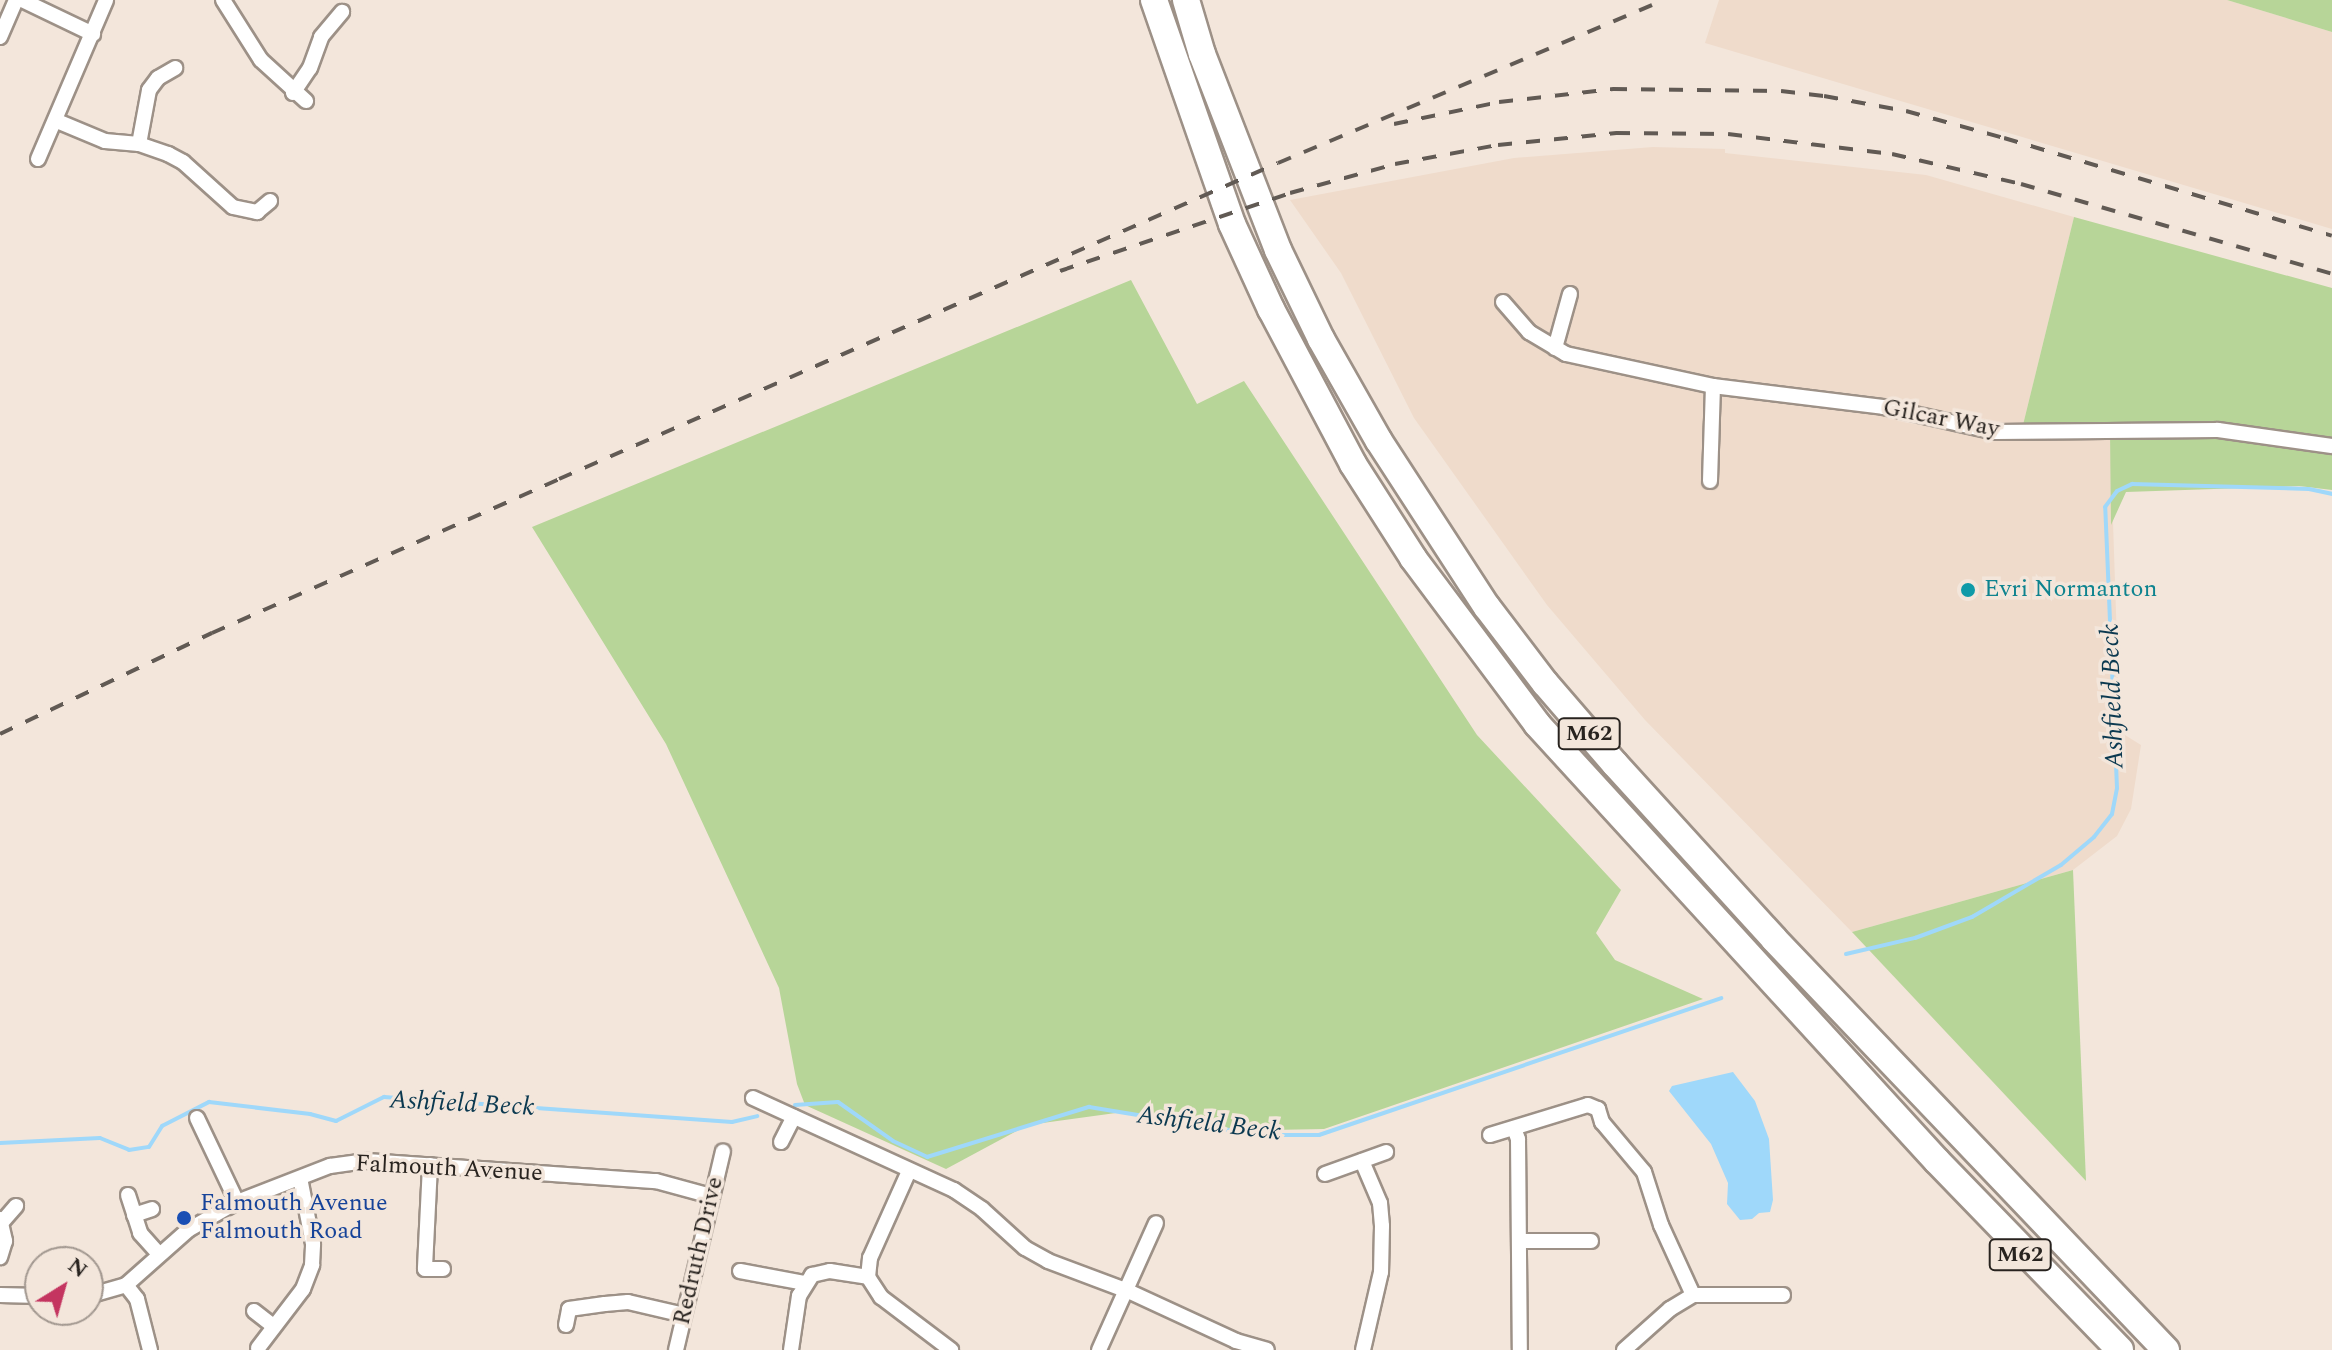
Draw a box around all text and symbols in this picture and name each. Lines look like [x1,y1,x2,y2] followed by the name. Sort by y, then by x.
[1880,394,2002,444] street label: Gilcar Way
[1984,576,2158,604] place label: Evri Normanton
[1959,581,1977,599] marker: Evri Normanton
[2095,623,2131,769] water label: Ashfield Beck
[1557,716,1621,752] road number: M62
[389,1085,535,1123] water label: Ashfield Beck
[1135,1100,1283,1148] water label: Ashfield Beck
[355,1150,543,1188] street label: Falmouth Avenue
[668,1174,730,1328] street label: Redruth Drive
[200,1190,388,1246] place label: Falmouth Avenue Falmouth Road
[175,1209,193,1227] marker: Falmouth Avenue Falmouth Road
[1988,1237,2052,1273] road number: M62
[24,1246,104,1326] north arrow
[60,1249,95,1287] text: N

